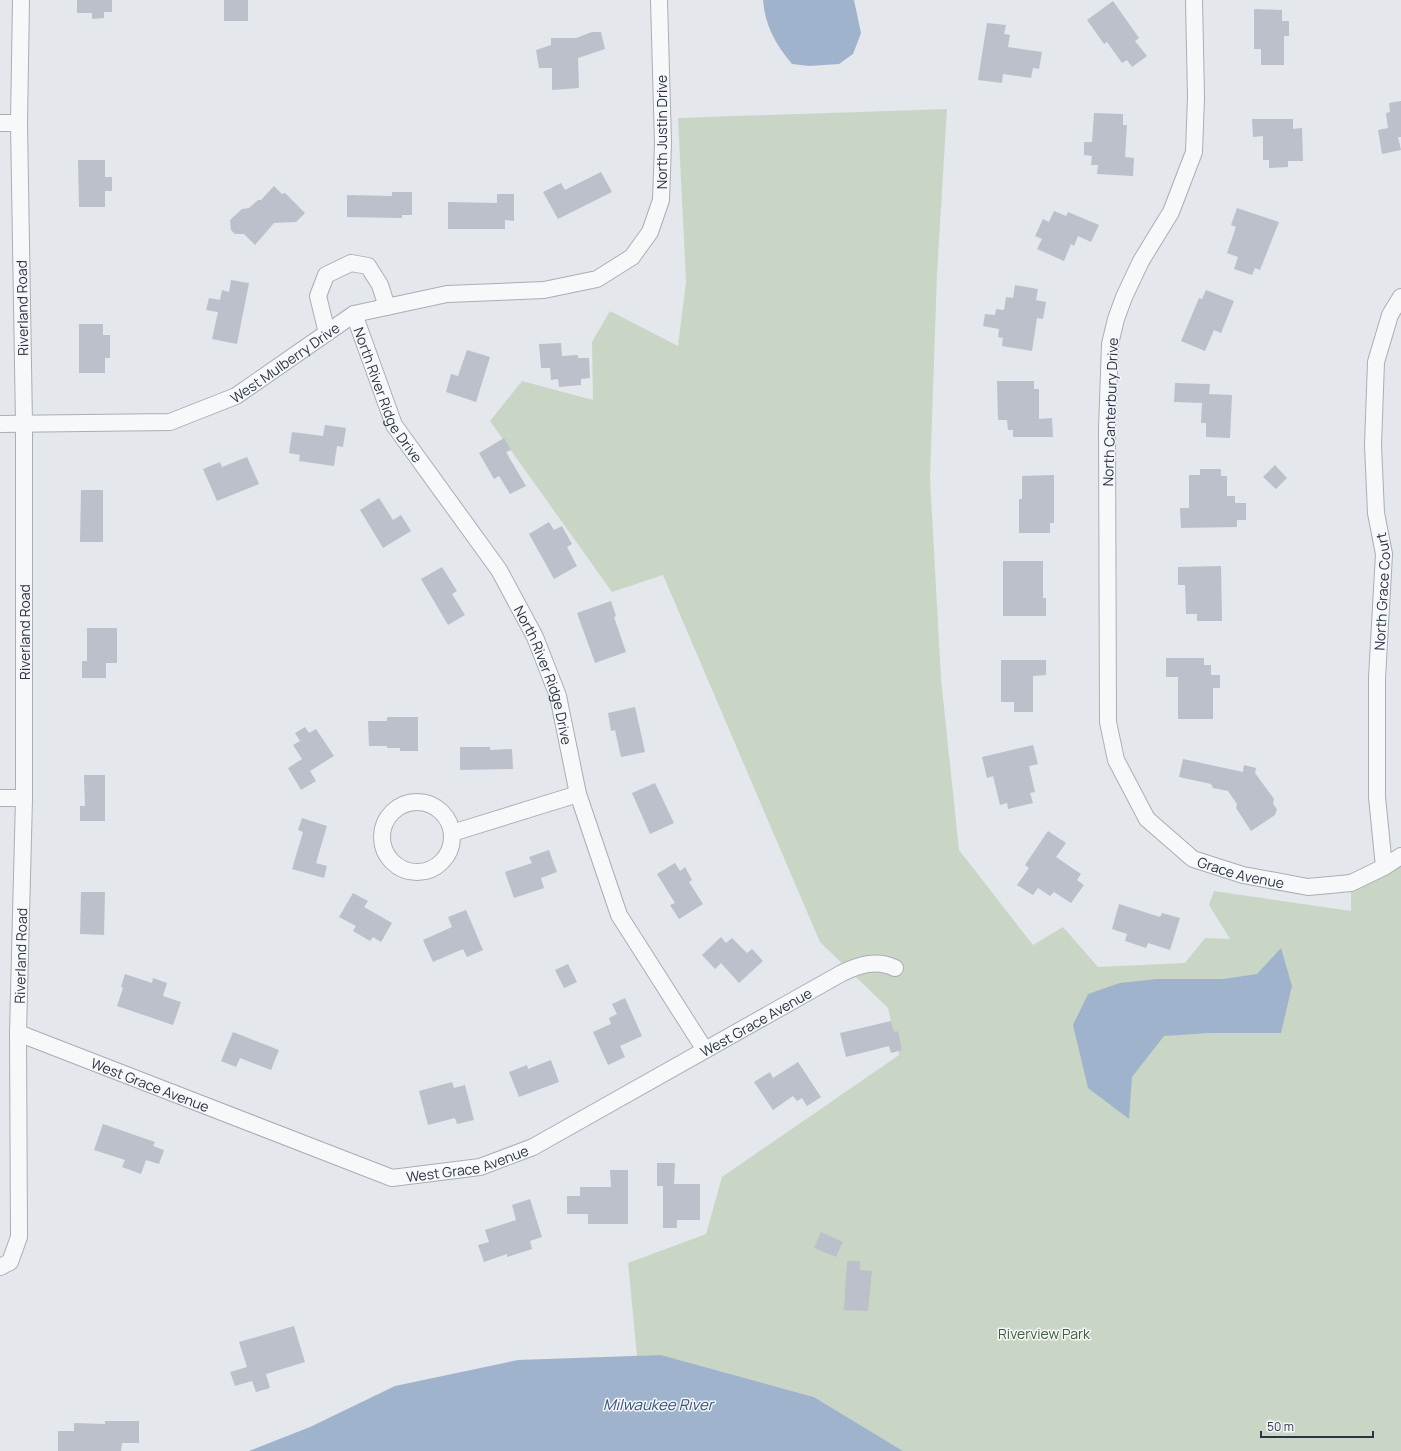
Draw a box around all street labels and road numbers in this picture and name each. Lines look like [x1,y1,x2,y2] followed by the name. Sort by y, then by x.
[652,75,671,189] street label: North Justin Drive
[12,260,32,356] street label: Riverland Road
[226,318,343,407] street label: West Mulberry Drive
[350,324,427,466] street label: North River Ridge Drive
[1098,337,1122,487] street label: North Canterbury Drive
[1369,531,1394,651] street label: North Grace Court
[15,584,34,680] street label: Riverland Road
[510,602,577,746] street label: North River Ridge Drive
[1195,852,1286,892] street label: Grace Avenue
[9,908,31,1004] street label: Riverland Road
[696,983,815,1061] street label: West Grace Avenue
[89,1053,212,1116] street label: West Grace Avenue
[405,1140,531,1186] street label: West Grace Avenue

